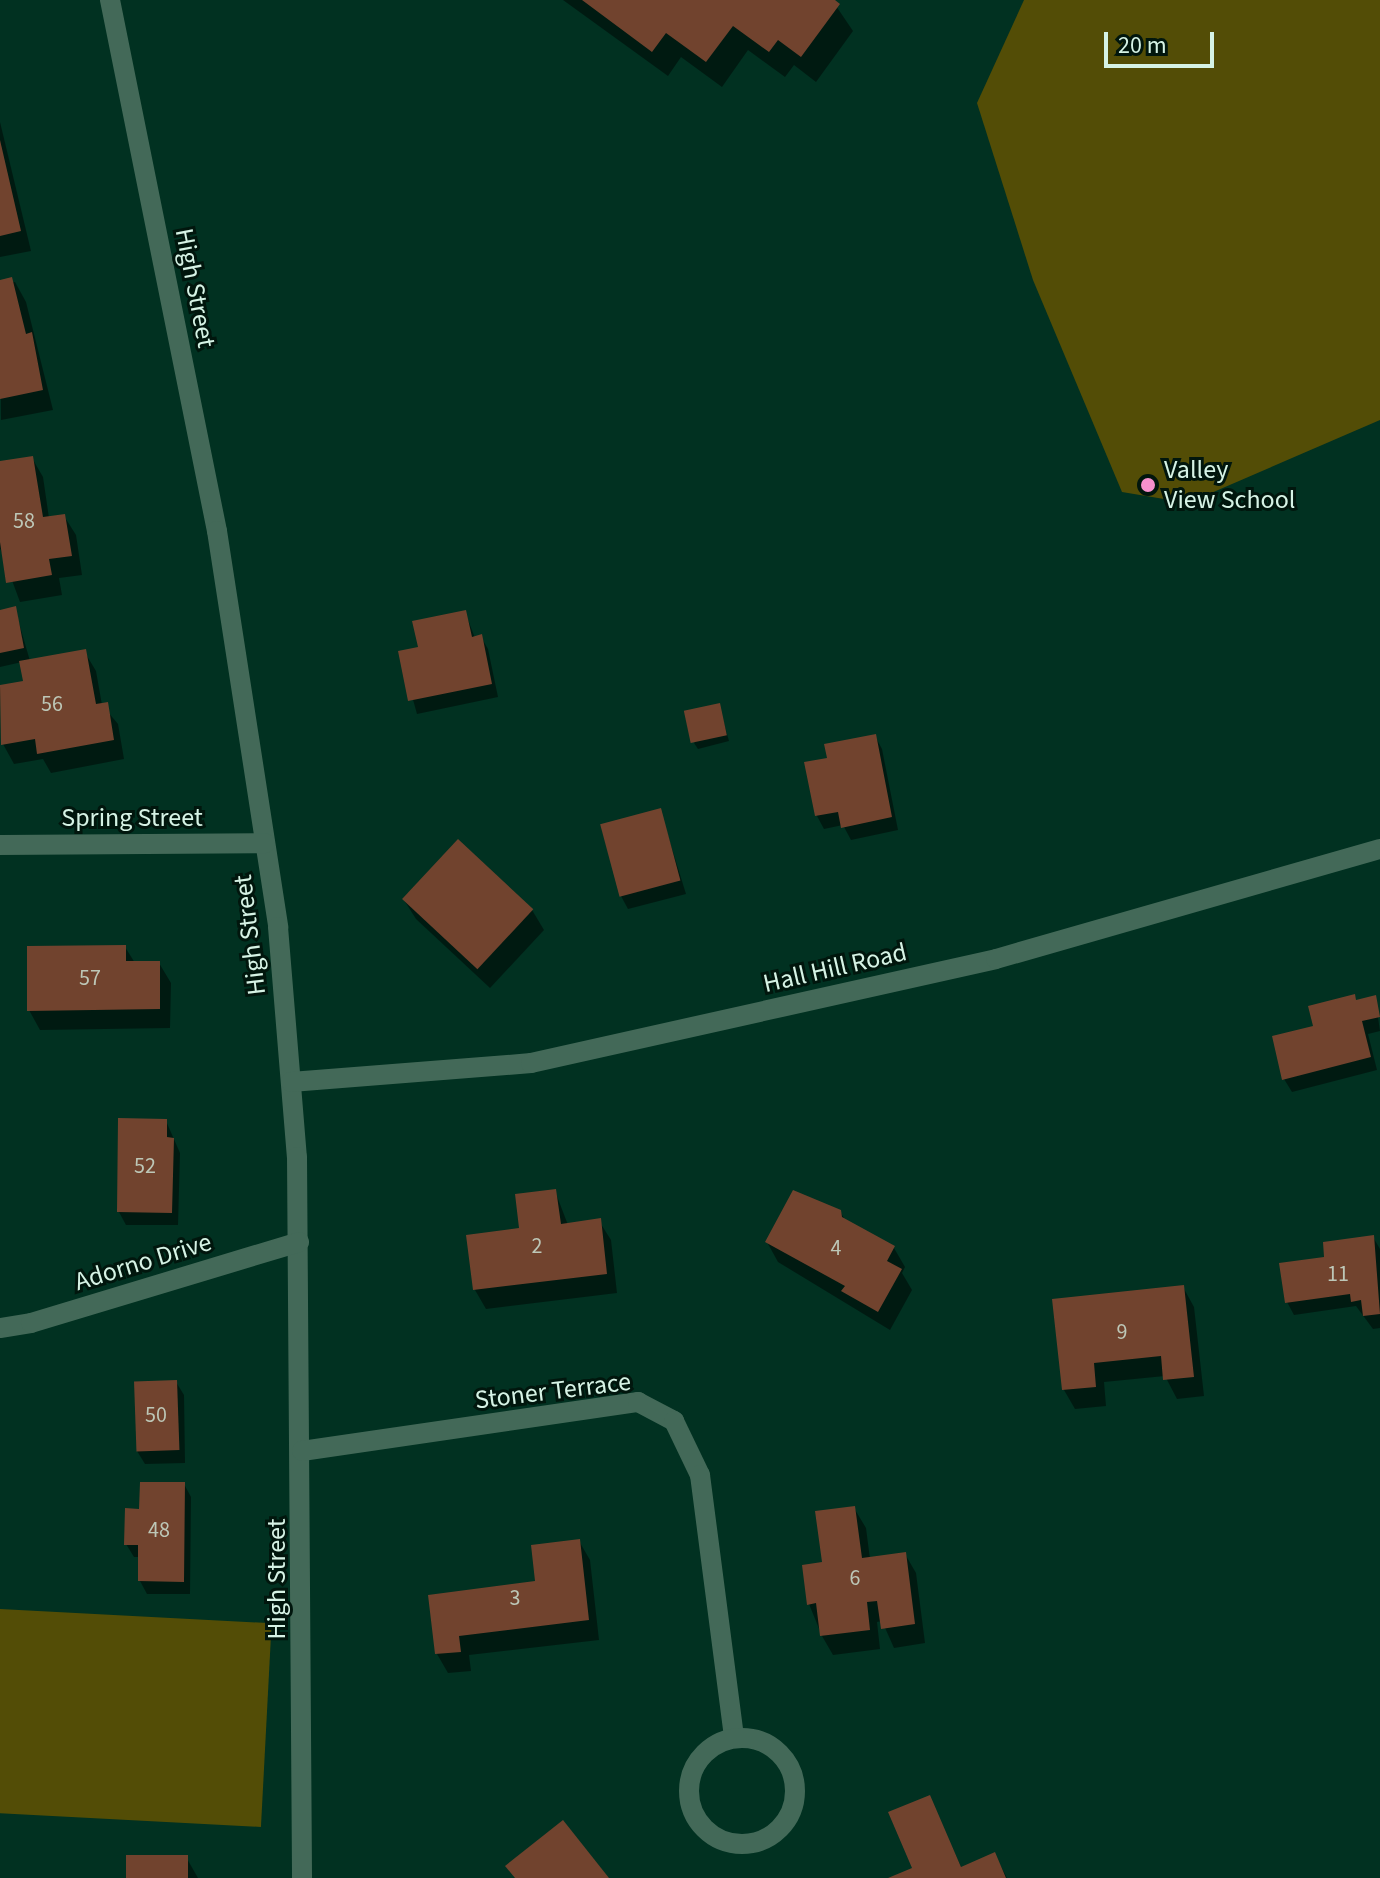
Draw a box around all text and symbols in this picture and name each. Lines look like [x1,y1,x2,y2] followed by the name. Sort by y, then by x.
[1108,16,1218,66] scale bar
[1118,28,1167,63] text: 20 m
[168,226,222,350] street label: High Street
[1164,454,1295,516] place label: Valley View School
[1139,476,1157,494] marker: Valley View School
[13,509,35,535] house number: 58
[41,692,63,718] house number: 56
[61,802,203,834] street label: Spring Street
[227,873,273,997] street label: High Street
[760,936,910,1000] street label: Hall Hill Road
[79,966,101,992] house number: 57
[134,1154,156,1180] house number: 52
[71,1226,215,1298] street label: Adorno Drive
[532,1234,542,1260] house number: 2
[831,1236,841,1262] house number: 4
[1327,1262,1349,1288] house number: 11
[1117,1320,1127,1346] house number: 9
[473,1366,633,1416] street label: Stoner Terrace
[145,1403,167,1429] house number: 50
[148,1518,170,1544] house number: 48
[261,1519,293,1639] street label: High Street
[850,1566,860,1592] house number: 6
[510,1586,520,1612] house number: 3

